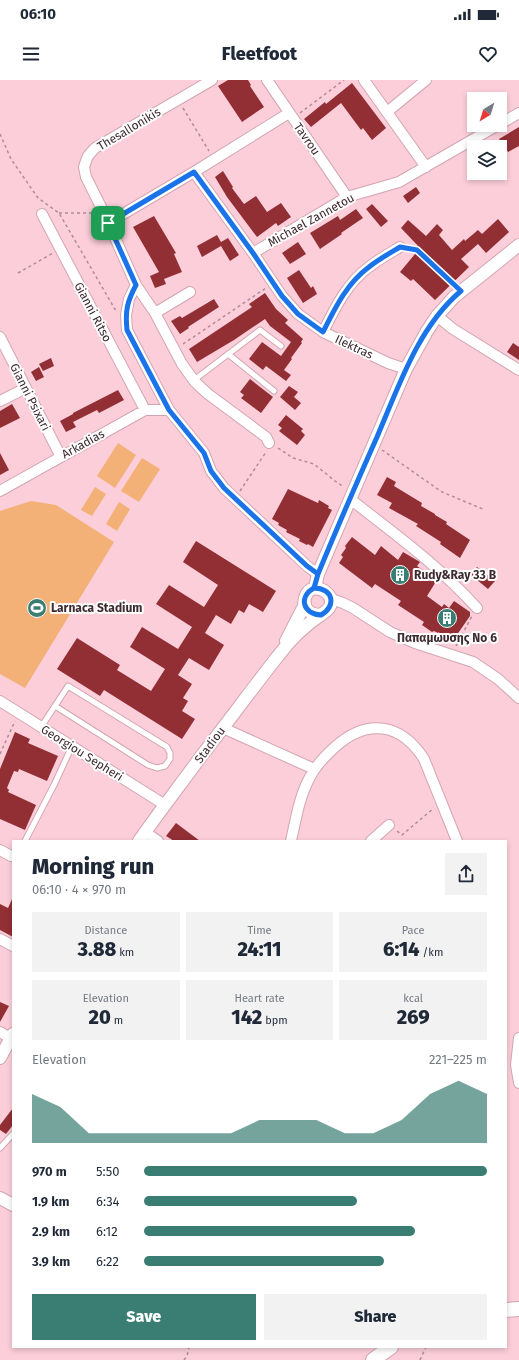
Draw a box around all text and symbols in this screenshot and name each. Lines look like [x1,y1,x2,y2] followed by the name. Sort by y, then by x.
[20,5,56,23] text: 06:10
[20,43,42,65] icon: menu
[222,43,297,65] text: Fleetfoot
[477,43,499,65] icon: heart
[467,92,507,132] north arrow
[467,92,507,180] map controls
[95,104,163,153] street label: Thesallonikis
[291,120,323,158] street label: Tavrou
[467,140,507,180] button: layers
[265,190,357,250] street label: Michael Zannetou
[91,206,125,240] pin
[97,212,119,234] icon: arrive
[71,280,115,344] street label: Gianni Ritso
[333,332,376,362] street label: Ilektras
[7,361,53,433] street label: Gianni Psixari
[59,426,107,461] street label: Arkadias
[389,564,411,586] building icon: Rudy&Ray 33 B
[414,568,497,582] place label: Rudy&Ray 33 B
[26,597,48,619] sports icon: Larnaca Stadium
[51,601,143,615] place label: Larnaca Stadium
[436,607,458,629] building icon: Παπαμωυσης No 6
[397,631,497,645] place label: Παπαμωυσης No 6
[38,722,126,784] street label: Georgiou Sepheri
[192,724,228,766] street label: Stadiou
[32,853,154,880] text: Morning run
[445,853,487,895] button: share
[32,882,126,897] text: 06:10 · 4 × 970 m
[84,924,127,937] text: Distance
[247,924,272,937] text: Time
[402,924,425,937] text: Pace
[77,937,116,961] text: 3.88
[237,937,282,961] text: 24:11
[383,937,420,961] text: 6:14
[116,946,134,959] text: km
[420,946,443,959] text: /km
[83,992,129,1005] text: Elevation
[234,992,285,1005] text: Heart rate
[403,992,423,1005] text: kcal
[88,1005,111,1029] text: 20
[231,1005,262,1029] text: 142
[397,1005,430,1029] text: 269
[111,1014,123,1027] text: m
[262,1014,288,1027] text: bpm
[32,1052,86,1067] text: Elevation
[429,1052,487,1067] text: 221–225 m
[32,1164,67,1179] text: 970 m
[96,1164,119,1179] text: 5:50
[32,1194,69,1209] text: 1.9 km
[96,1194,120,1209] text: 6:34
[32,1224,70,1239] text: 2.9 km
[96,1224,118,1239] text: 6:12
[32,1254,70,1269] text: 3.9 km
[96,1254,119,1269] text: 6:22
[32,1294,256,1340] button: Save
[264,1294,487,1340] button: Share

